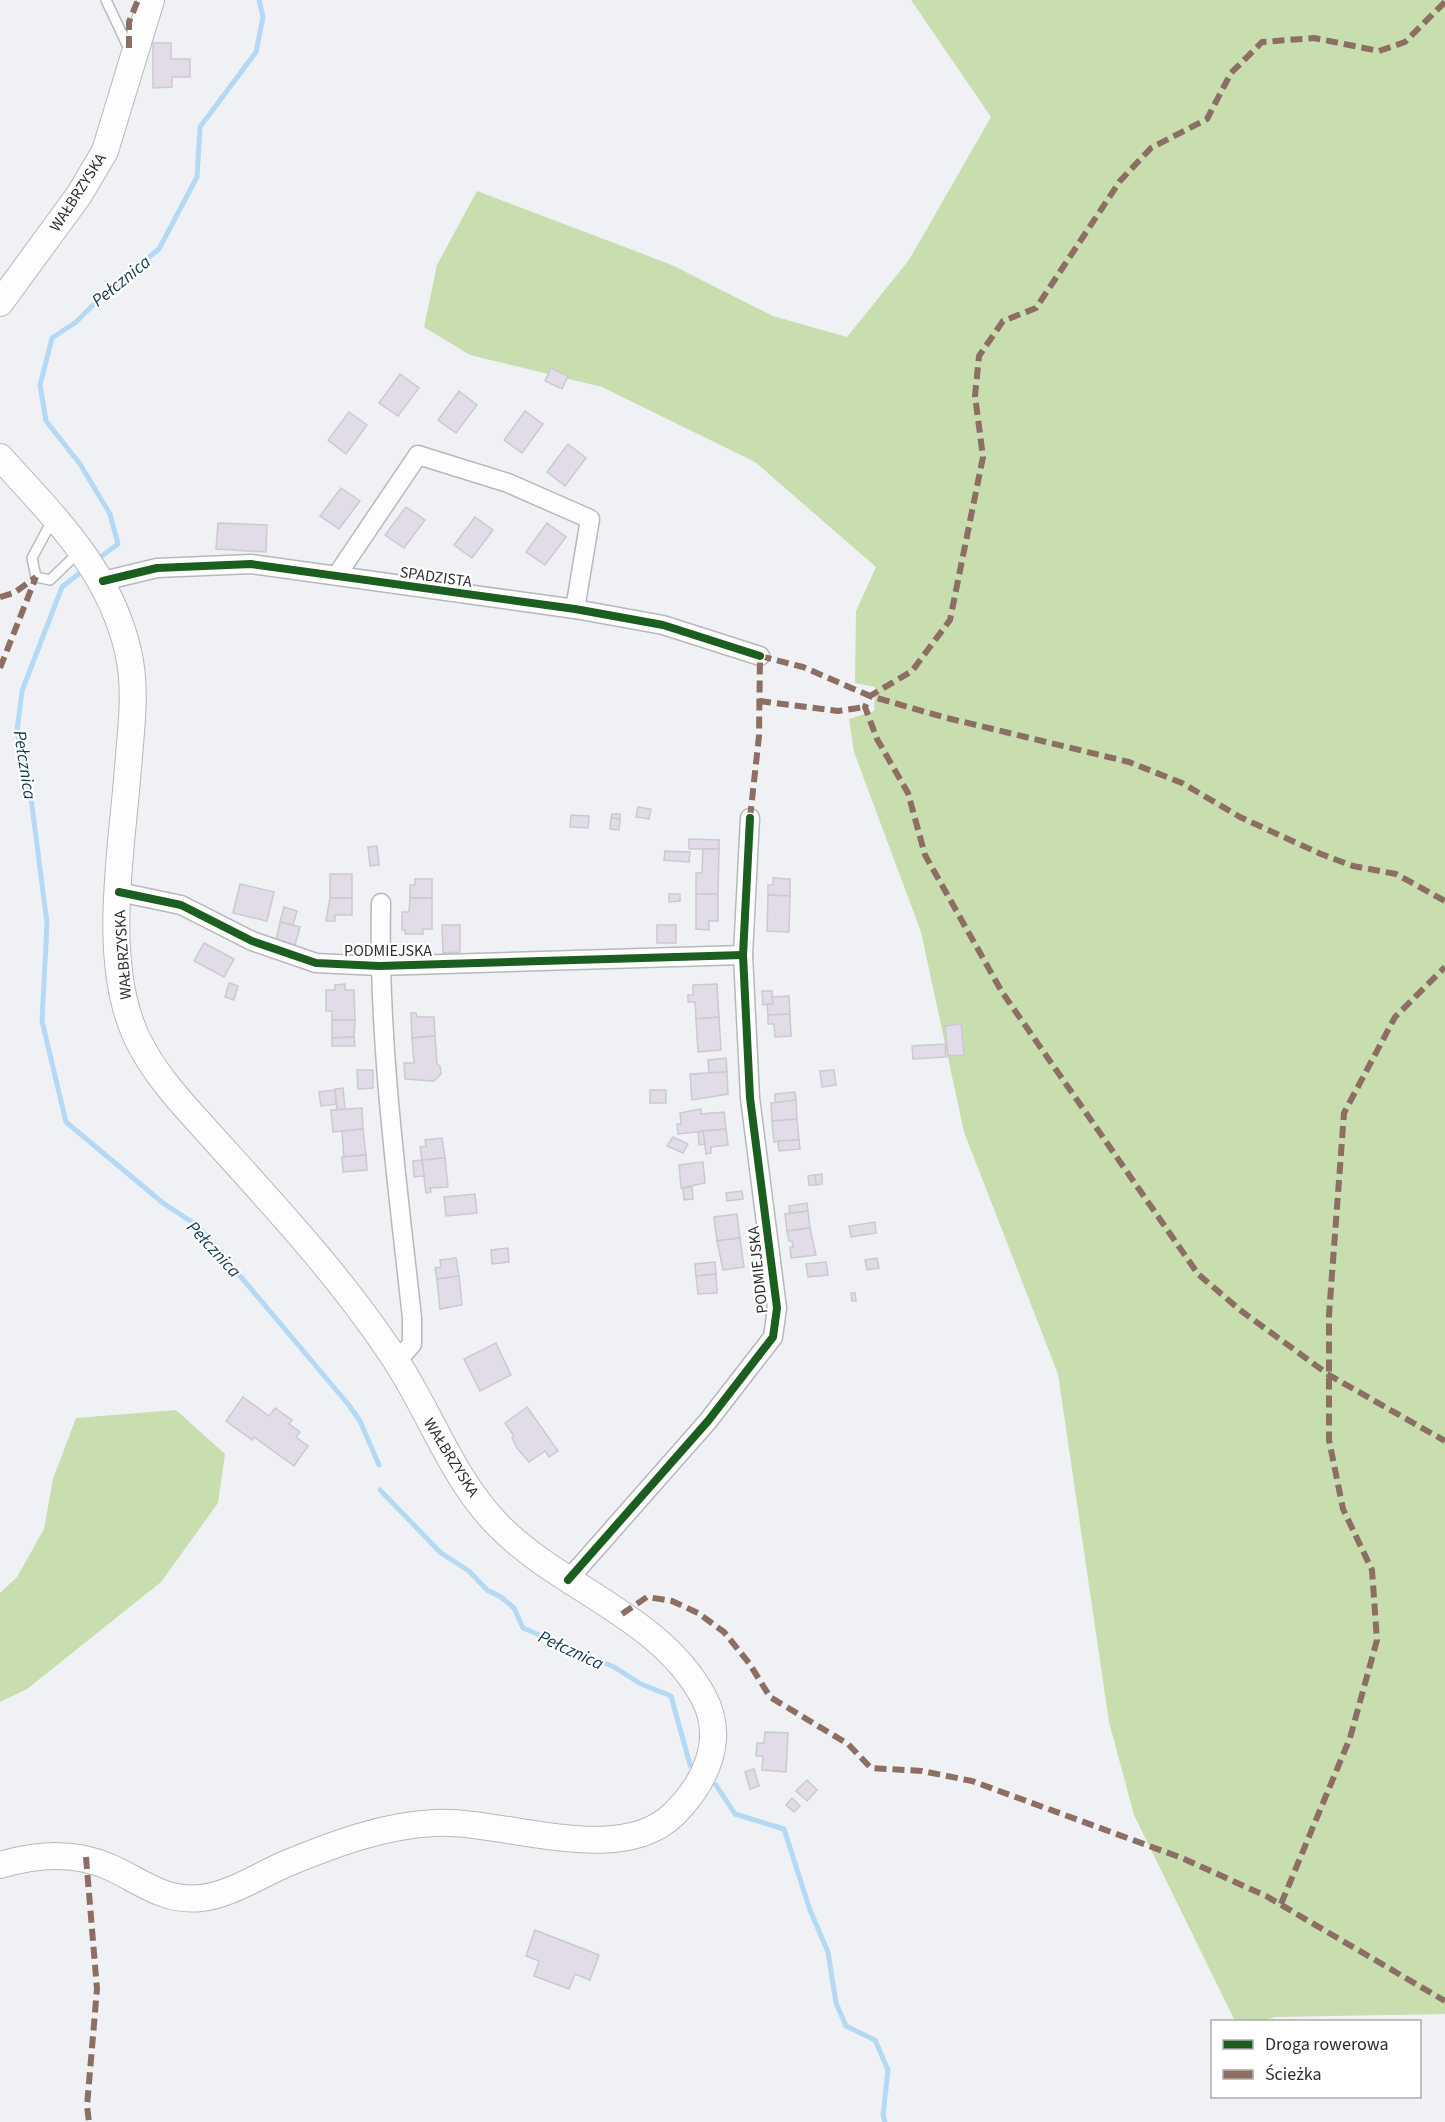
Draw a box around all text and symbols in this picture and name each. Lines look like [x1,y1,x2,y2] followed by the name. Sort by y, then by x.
[44,149,112,236] street label: WAŁBRZYSKA
[86,250,157,313] water label: Pełcznica
[398,561,474,593] street label: SPADZISTA
[7,729,42,802] water label: Pełcznica
[109,909,137,1000] street label: WAŁBRZYSKA
[344,940,432,962] street label: PODMIEJSKA
[181,1215,247,1284] water label: Pełcznica
[742,1225,774,1315] street label: PODMIEJSKA
[418,1414,484,1502] street label: WAŁBRZYSKA
[534,1624,608,1677] water label: Pełcznica
[1211,2020,1421,2098] legend
[1265,2032,1389,2057] text: Droga rowerowa
[1265,2062,1322,2087] text: Ścieżka

